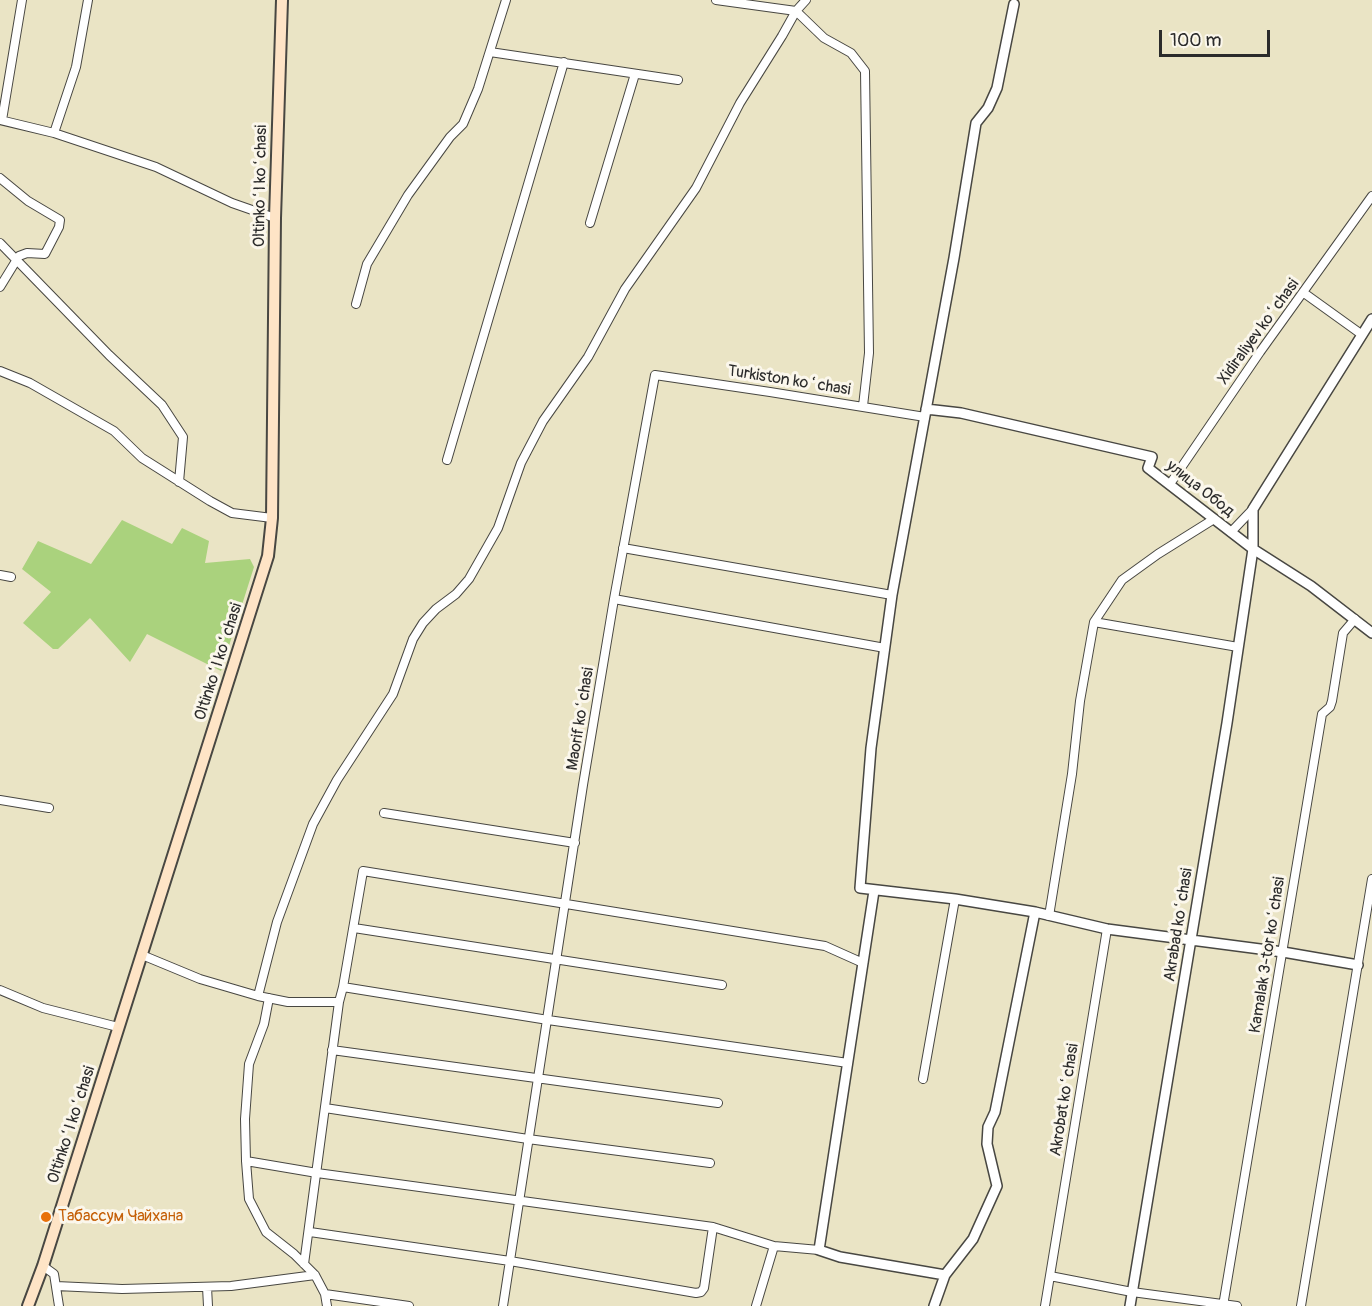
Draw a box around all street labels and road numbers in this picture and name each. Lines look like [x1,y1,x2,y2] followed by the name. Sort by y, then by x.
[250,125,272,247] street label: Oltinkoʻl koʻchasi
[1214,276,1304,388] street label: Xidiraliyev koʻchasi
[726,362,852,400] street label: Turkiston koʻchasi
[1162,457,1238,521] street label: улица Обод
[191,601,247,723] street label: Oltinkoʻl koʻchasi
[563,666,599,772] street label: Maorif koʻchasi
[1161,867,1197,983] street label: Akrabad koʻchasi
[1246,875,1290,1035] street label: Kamalak 3-tor koʻchasi
[1047,1042,1083,1158] street label: Akrobat koʻchasi
[44,1064,100,1186] street label: Oltinkoʻl koʻchasi

